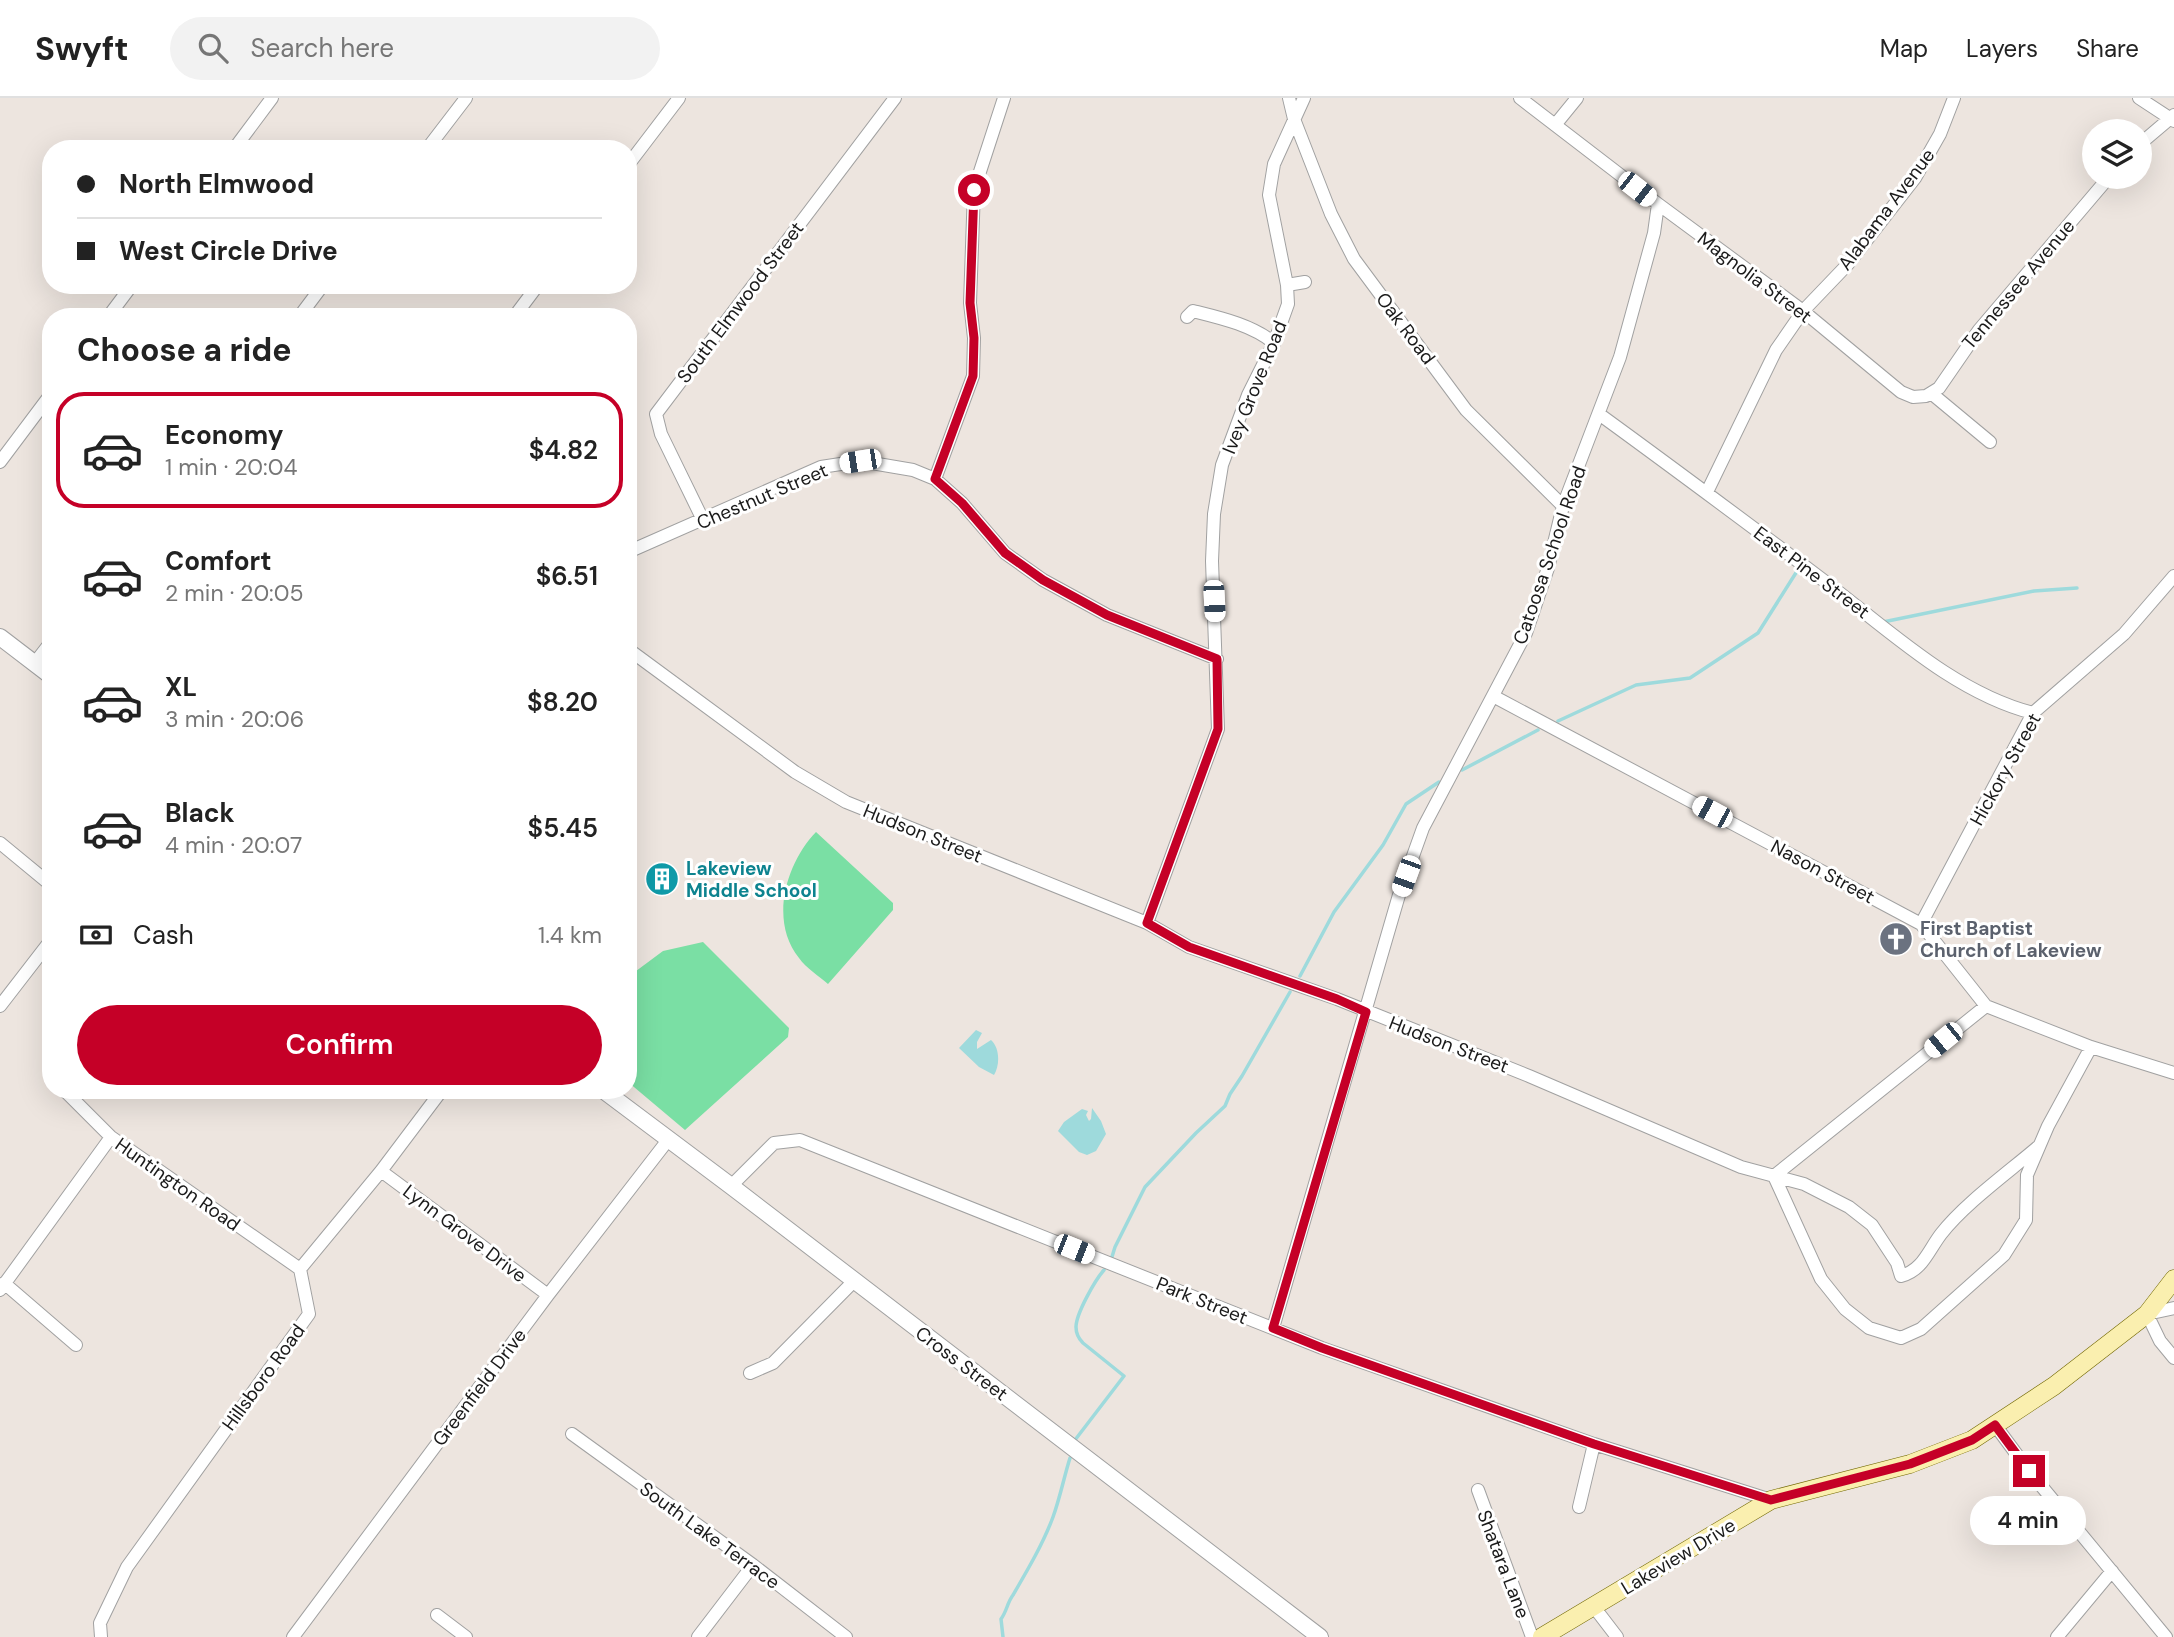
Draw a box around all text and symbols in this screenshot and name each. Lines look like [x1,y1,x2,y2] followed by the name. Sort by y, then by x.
[170,17,660,80] search box
[35,27,128,70] text: Swyft
[194,29,232,67] icon: search
[250,31,394,65] text: Search here
[1880,33,1928,64] text: Map
[1966,33,2038,64] text: Layers
[2076,33,2139,64] text: Share
[2082,119,2152,189] map controls
[2082,119,2152,189] button: layers
[1832,143,1940,275] street label: Alabama Avenue
[119,167,314,201] text: North Elmwood
[1614,168,1661,210] car
[958,174,990,206] route start
[1957,214,2080,355] street label: Tennessee Avenue
[671,217,809,388] street label: South Elmwood Street
[1692,226,1817,329] street label: Magnolia Street
[119,234,338,268] text: West Circle Drive
[1370,287,1441,369] street label: Oak Road
[1216,317,1293,457] street label: Ivey Grove Road
[77,329,292,371] text: Choose a ride
[165,418,283,452] text: Economy
[81,419,144,482] icon: car
[529,433,598,467] text: $4.82
[838,447,883,475] car
[165,452,297,482] text: 1 min · 20:04
[693,458,832,535] street label: Chestnut Street
[1507,463,1592,648] street label: Catoosa School Road
[1749,521,1875,624] street label: East Pine Street
[165,544,271,578] text: Comfort
[81,545,144,608] icon: car
[536,559,598,593] text: $6.51
[165,578,304,608] text: 2 min · 20:05
[1203,579,1226,623] car
[165,670,197,704] text: XL
[81,671,144,734] icon: car
[527,685,598,719] text: $8.20
[165,704,304,734] text: 3 min · 20:06
[1964,709,2047,830] street label: Hickory Street
[1689,793,1736,831] car
[165,796,235,830] text: Black
[81,797,144,860] icon: car
[860,798,986,869] street label: Hudson Street
[528,811,598,845] text: $5.45
[165,830,302,860] text: 4 min · 20:07
[1767,834,1879,909] street label: Nason Street
[1389,853,1424,899] car
[686,856,817,903] place label: Lakeview Middle School
[643,860,681,898] building icon: Lakeview Middle School
[77,916,115,954] icon: cash
[1920,916,2102,963] place label: First Baptist Church of Lakeview
[133,918,194,952] text: Cash
[538,920,602,950] text: 1.4 km
[1877,920,1915,958] church icon: First Baptist Church of Lakeview
[77,1005,602,1085] button: Confirm
[1385,1010,1512,1079] street label: Hudson Street
[1921,1019,1966,1061] car
[110,1132,245,1237] street label: Huntington Road
[398,1179,532,1288] street label: Lynn Grove Drive
[1051,1231,1098,1267] car
[1152,1271,1251,1330] street label: Park Street
[216,1319,311,1436] street label: Hillsboro Road
[910,1320,1013,1406] street label: Cross Street
[427,1323,532,1451] street label: Greenfield Drive
[2013,1455,2045,1487] route end
[635,1476,785,1595] street label: South Lake Terrace
[1971,1496,2087,1544] callout: 4 min
[1997,1505,2059,1535] text: 4 min
[1471,1506,1536,1622] street label: Shatara Lane
[1616,1512,1740,1600] street label: Lakeview Drive

